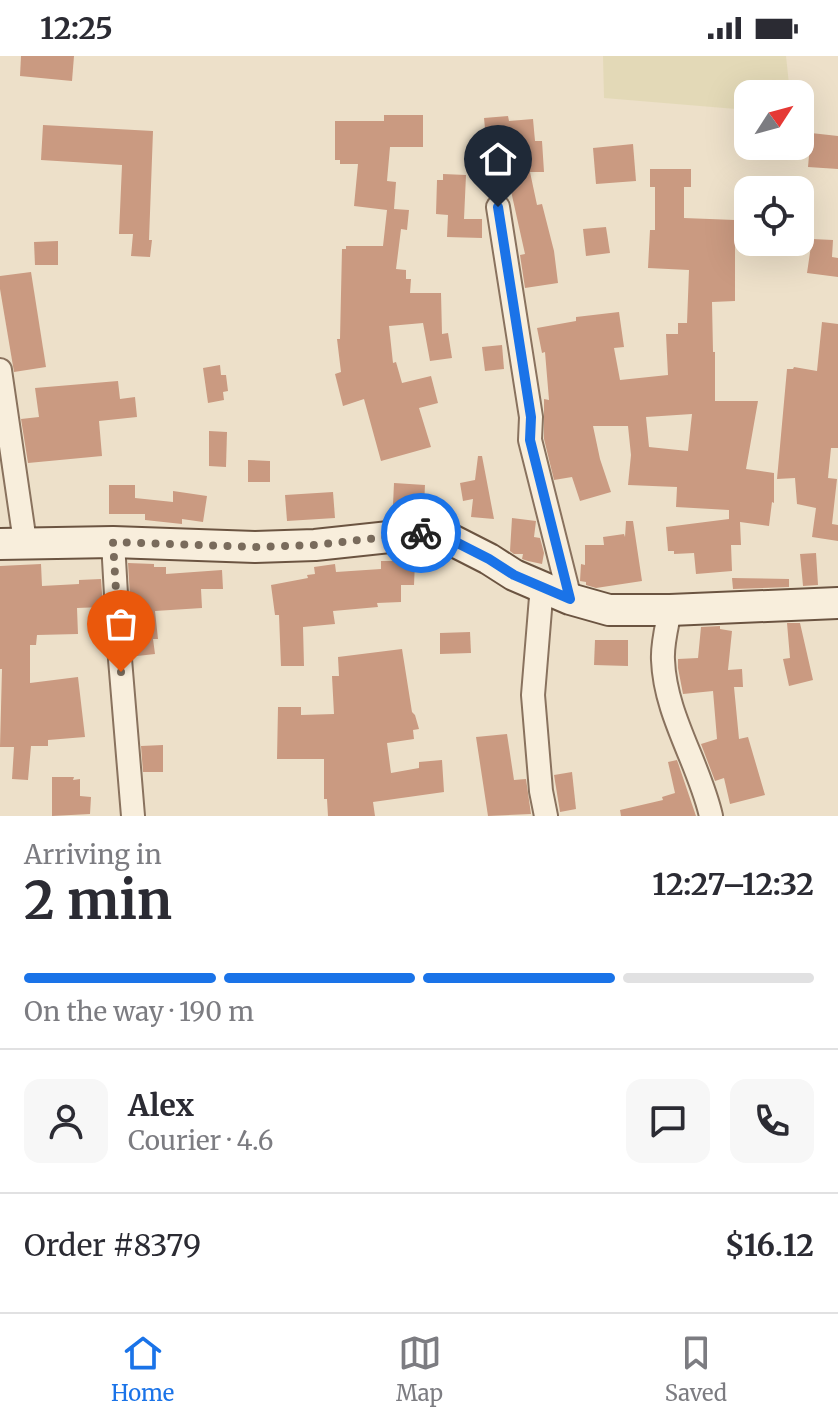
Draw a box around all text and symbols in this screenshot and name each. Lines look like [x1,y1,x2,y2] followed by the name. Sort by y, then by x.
[40,9,113,47] text: 12:25
[734,80,814,160] north arrow
[734,80,814,256] map controls
[464,125,532,207] pin
[476,137,520,181] icon: home
[734,176,814,256] button: locate
[381,493,461,573] courier
[399,511,443,555] icon: bike
[87,590,155,672] pin
[99,602,143,646] icon: bag
[24,838,162,871] text: Arriving in
[652,865,814,903] text: 12:27–12:32
[24,868,172,933] text: 2 min
[24,995,254,1028] text: On the way · 190 m
[24,1079,108,1163] button: person
[626,1079,710,1163] button: chat
[730,1079,814,1163] button: phone
[128,1086,194,1124] text: Alex
[128,1124,274,1157] text: Courier · 4.6
[24,1226,201,1264] text: Order #8379
[725,1226,814,1264] text: $16.12
[111,1331,174,1407] tab: Home
[396,1331,443,1407] tab: Map
[665,1331,727,1407] tab: Saved

